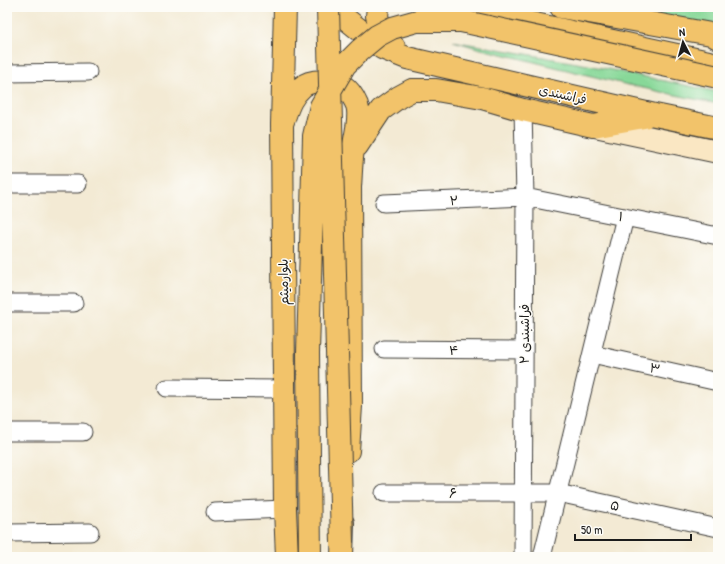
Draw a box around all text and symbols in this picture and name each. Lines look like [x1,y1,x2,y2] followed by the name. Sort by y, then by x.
[663,22,703,62] north arrow
[678,25,686,39] text: N
[537,80,589,108] street label: فراشبندی
[449,191,459,209] street label: ۲
[617,207,625,225] street label: ۱
[274,259,294,305] street label: بلوارمیثم
[515,304,533,364] street label: ۲ فراشبندی
[449,341,459,359] street label: ۴
[648,358,662,378] street label: ۳
[449,484,457,502] street label: ۶
[609,495,621,515] street label: ۵
[575,516,691,542] scale bar
[581,521,602,538] text: 50 m

